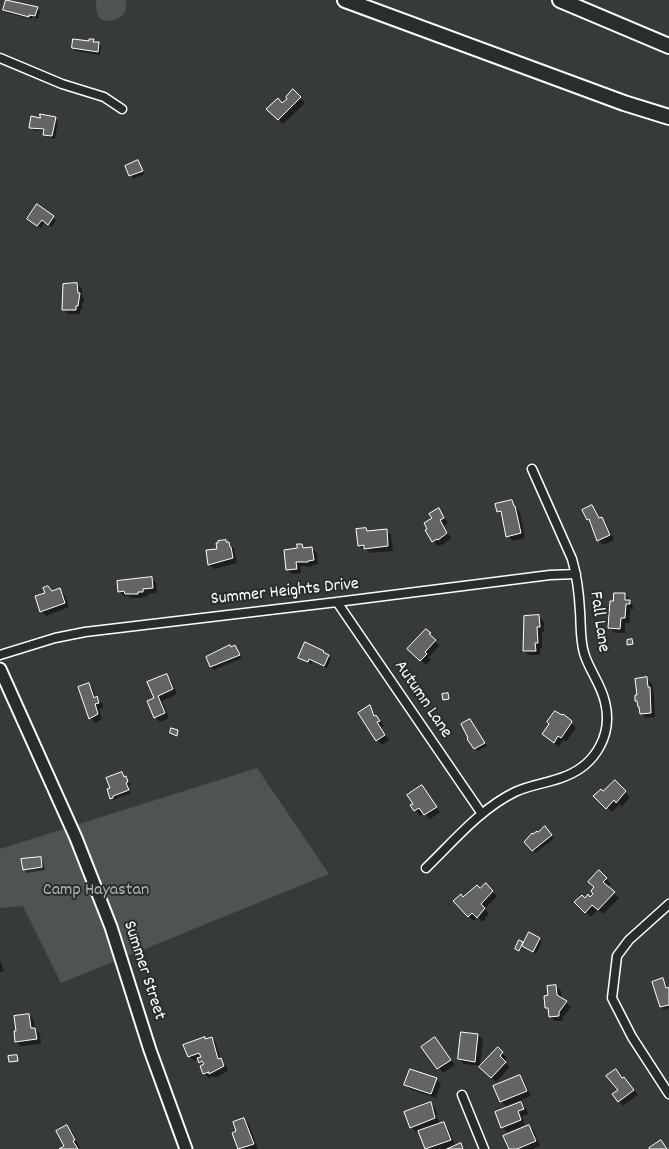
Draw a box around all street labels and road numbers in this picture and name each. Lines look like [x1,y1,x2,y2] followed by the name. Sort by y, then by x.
[210,574,360,612] street label: Summer Heights Drive
[583,590,613,654] street label: Fall Lane
[388,657,456,743] street label: Autumn Lane
[117,919,169,1023] street label: Summer Street

